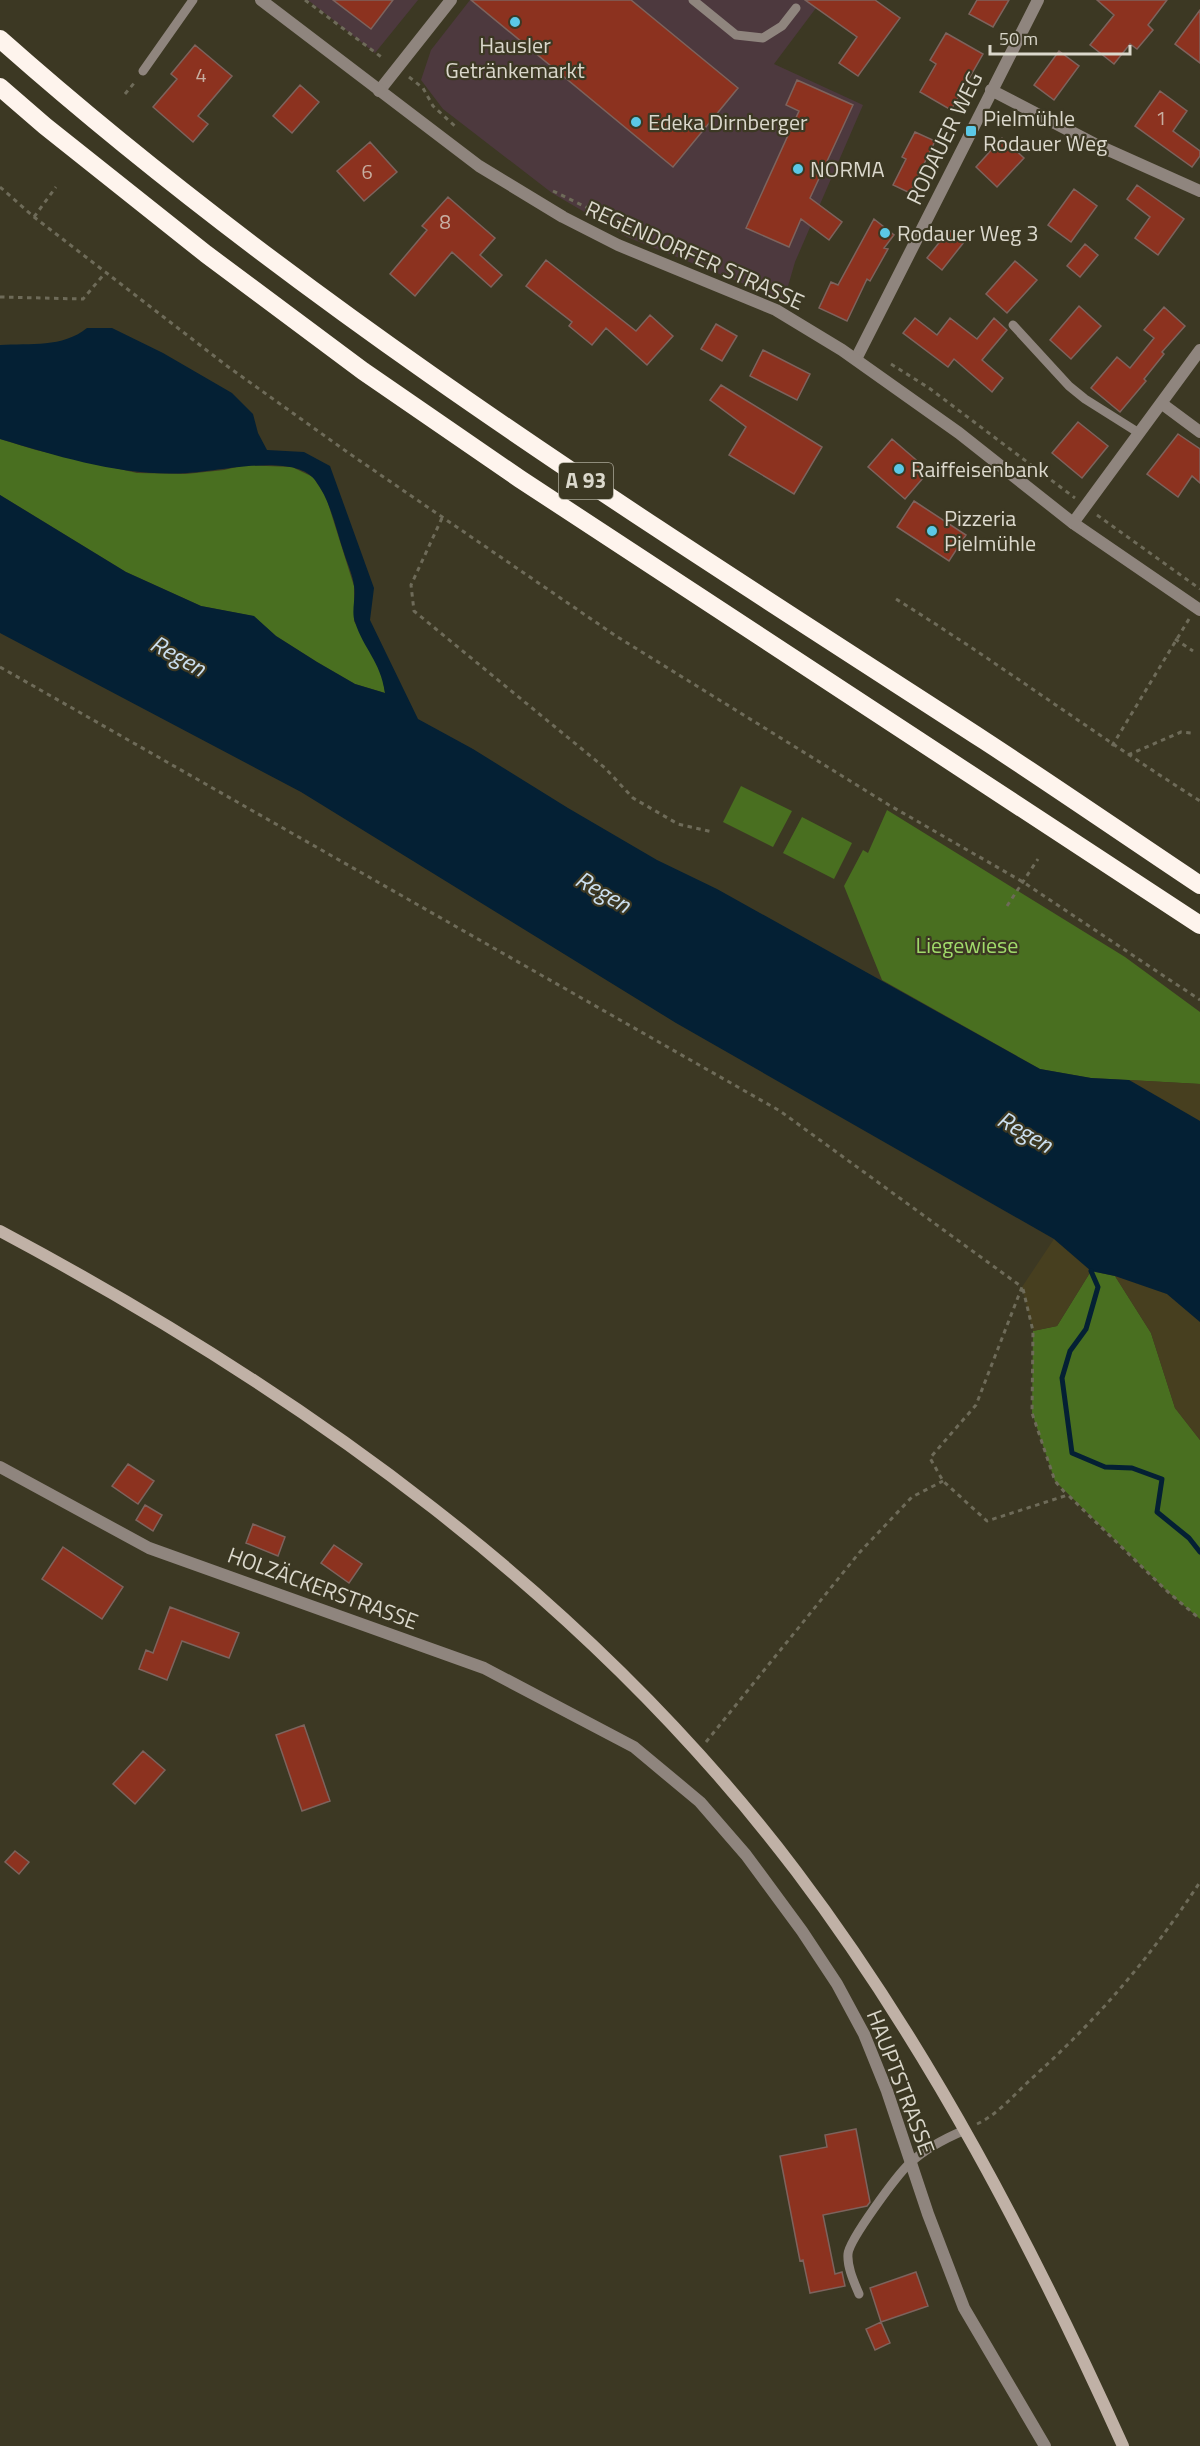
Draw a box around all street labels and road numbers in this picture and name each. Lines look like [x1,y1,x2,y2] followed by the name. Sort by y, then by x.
[897,66,991,210] street label: RODAUER WEG
[580,191,810,319] street label: REGENDORFER STRASSE
[559,463,613,499] road number: A 93
[223,1538,423,1638] street label: HOLZÄCKERSTRASSE
[858,2005,944,2159] street label: HAUPTSTRASSE

